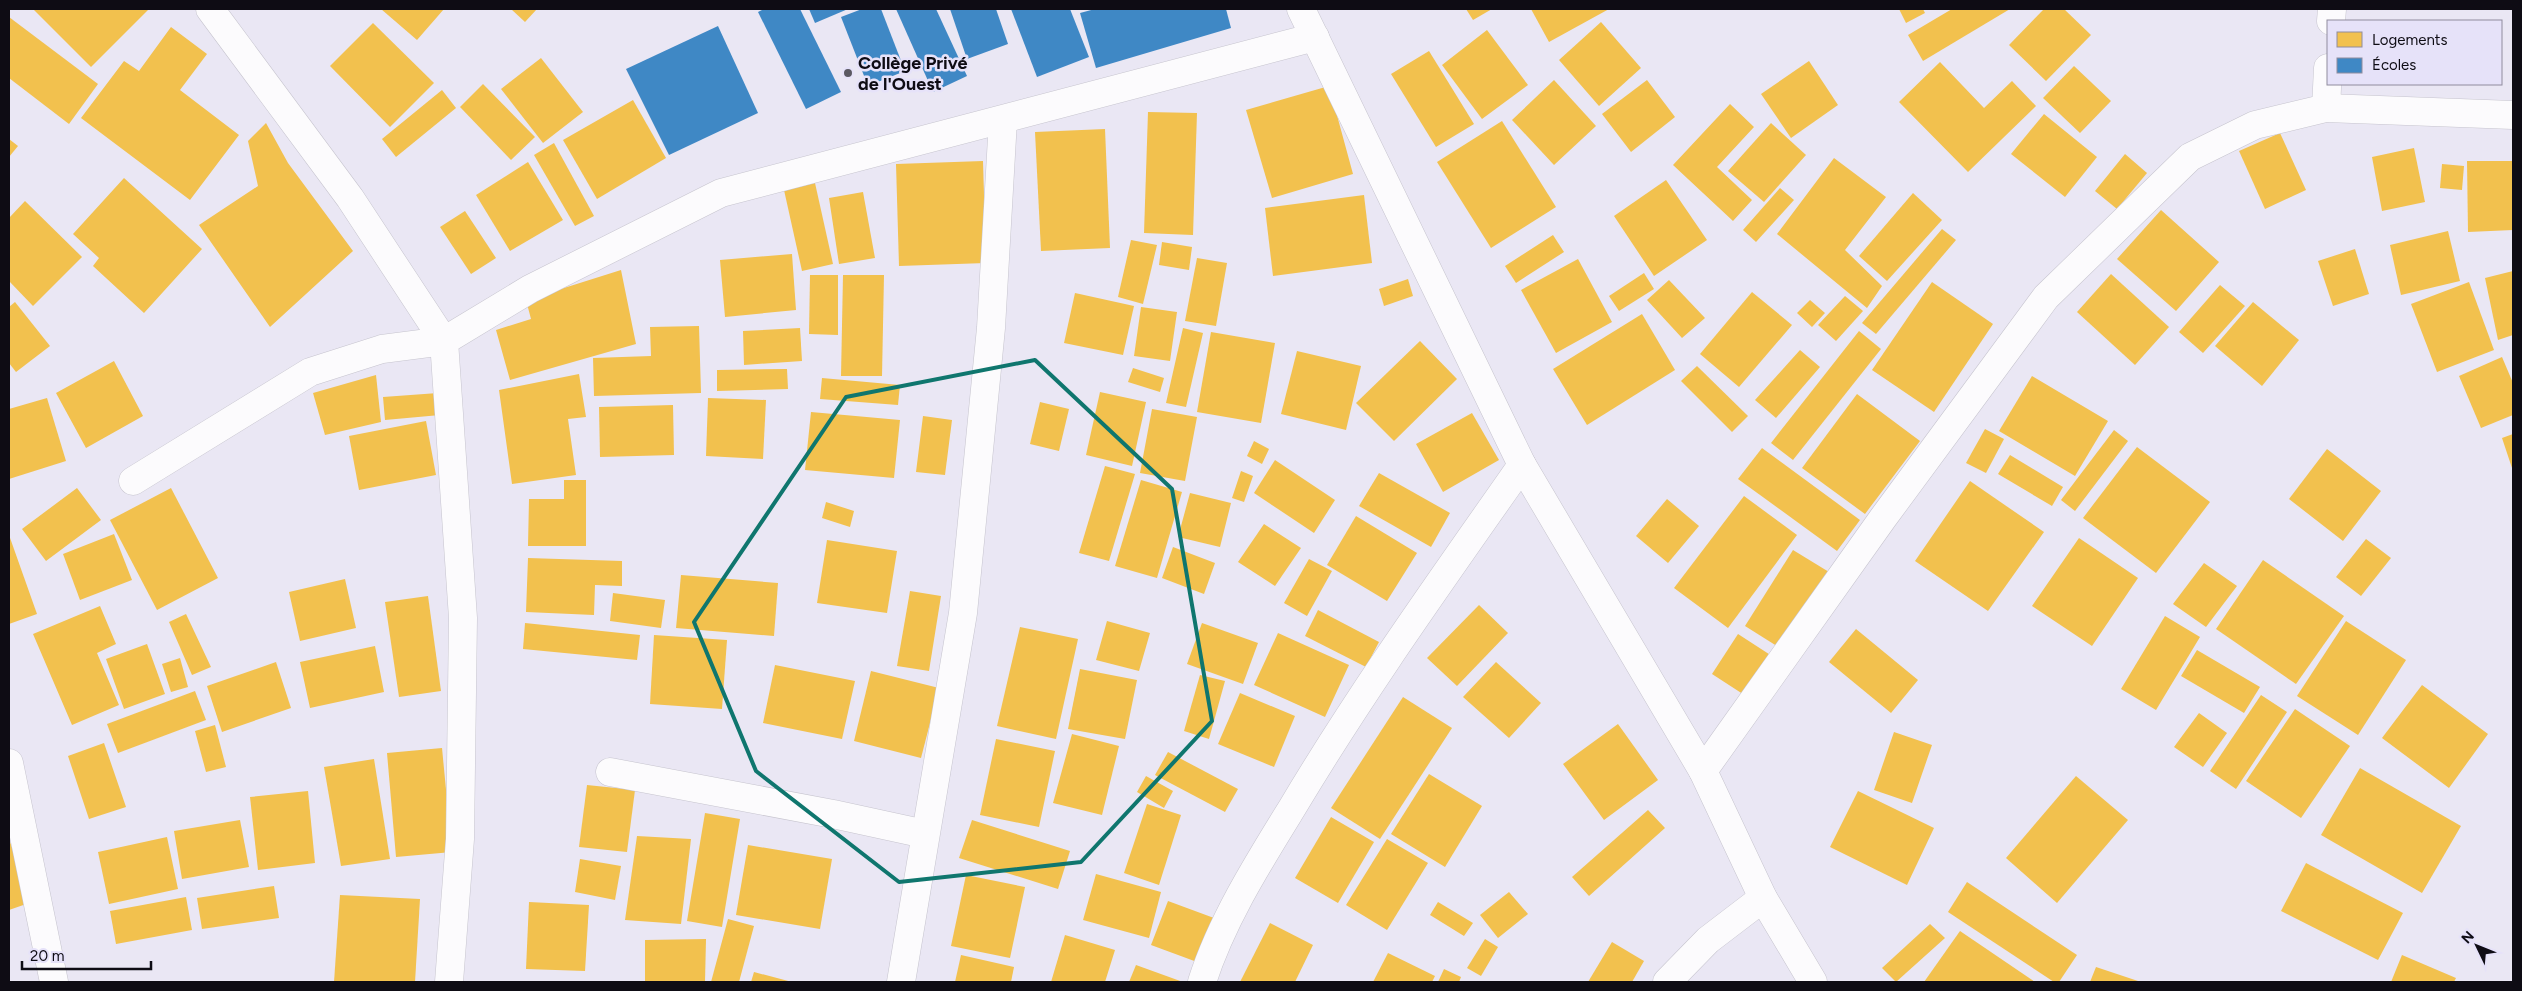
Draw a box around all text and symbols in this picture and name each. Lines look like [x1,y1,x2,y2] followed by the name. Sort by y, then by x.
[2327,20,2502,85] legend
[2372,31,2447,49] text: Logements
[858,52,968,95] place label: Collège Privé de l'Ouest
[2372,56,2416,74] text: Écoles
[842,67,854,79] marker: Collège Privé de l'Ouest
[2452,921,2502,971] north arrow
[2458,928,2478,947] text: N
[22,938,151,970] scale bar
[30,947,64,965] text: 20 m

